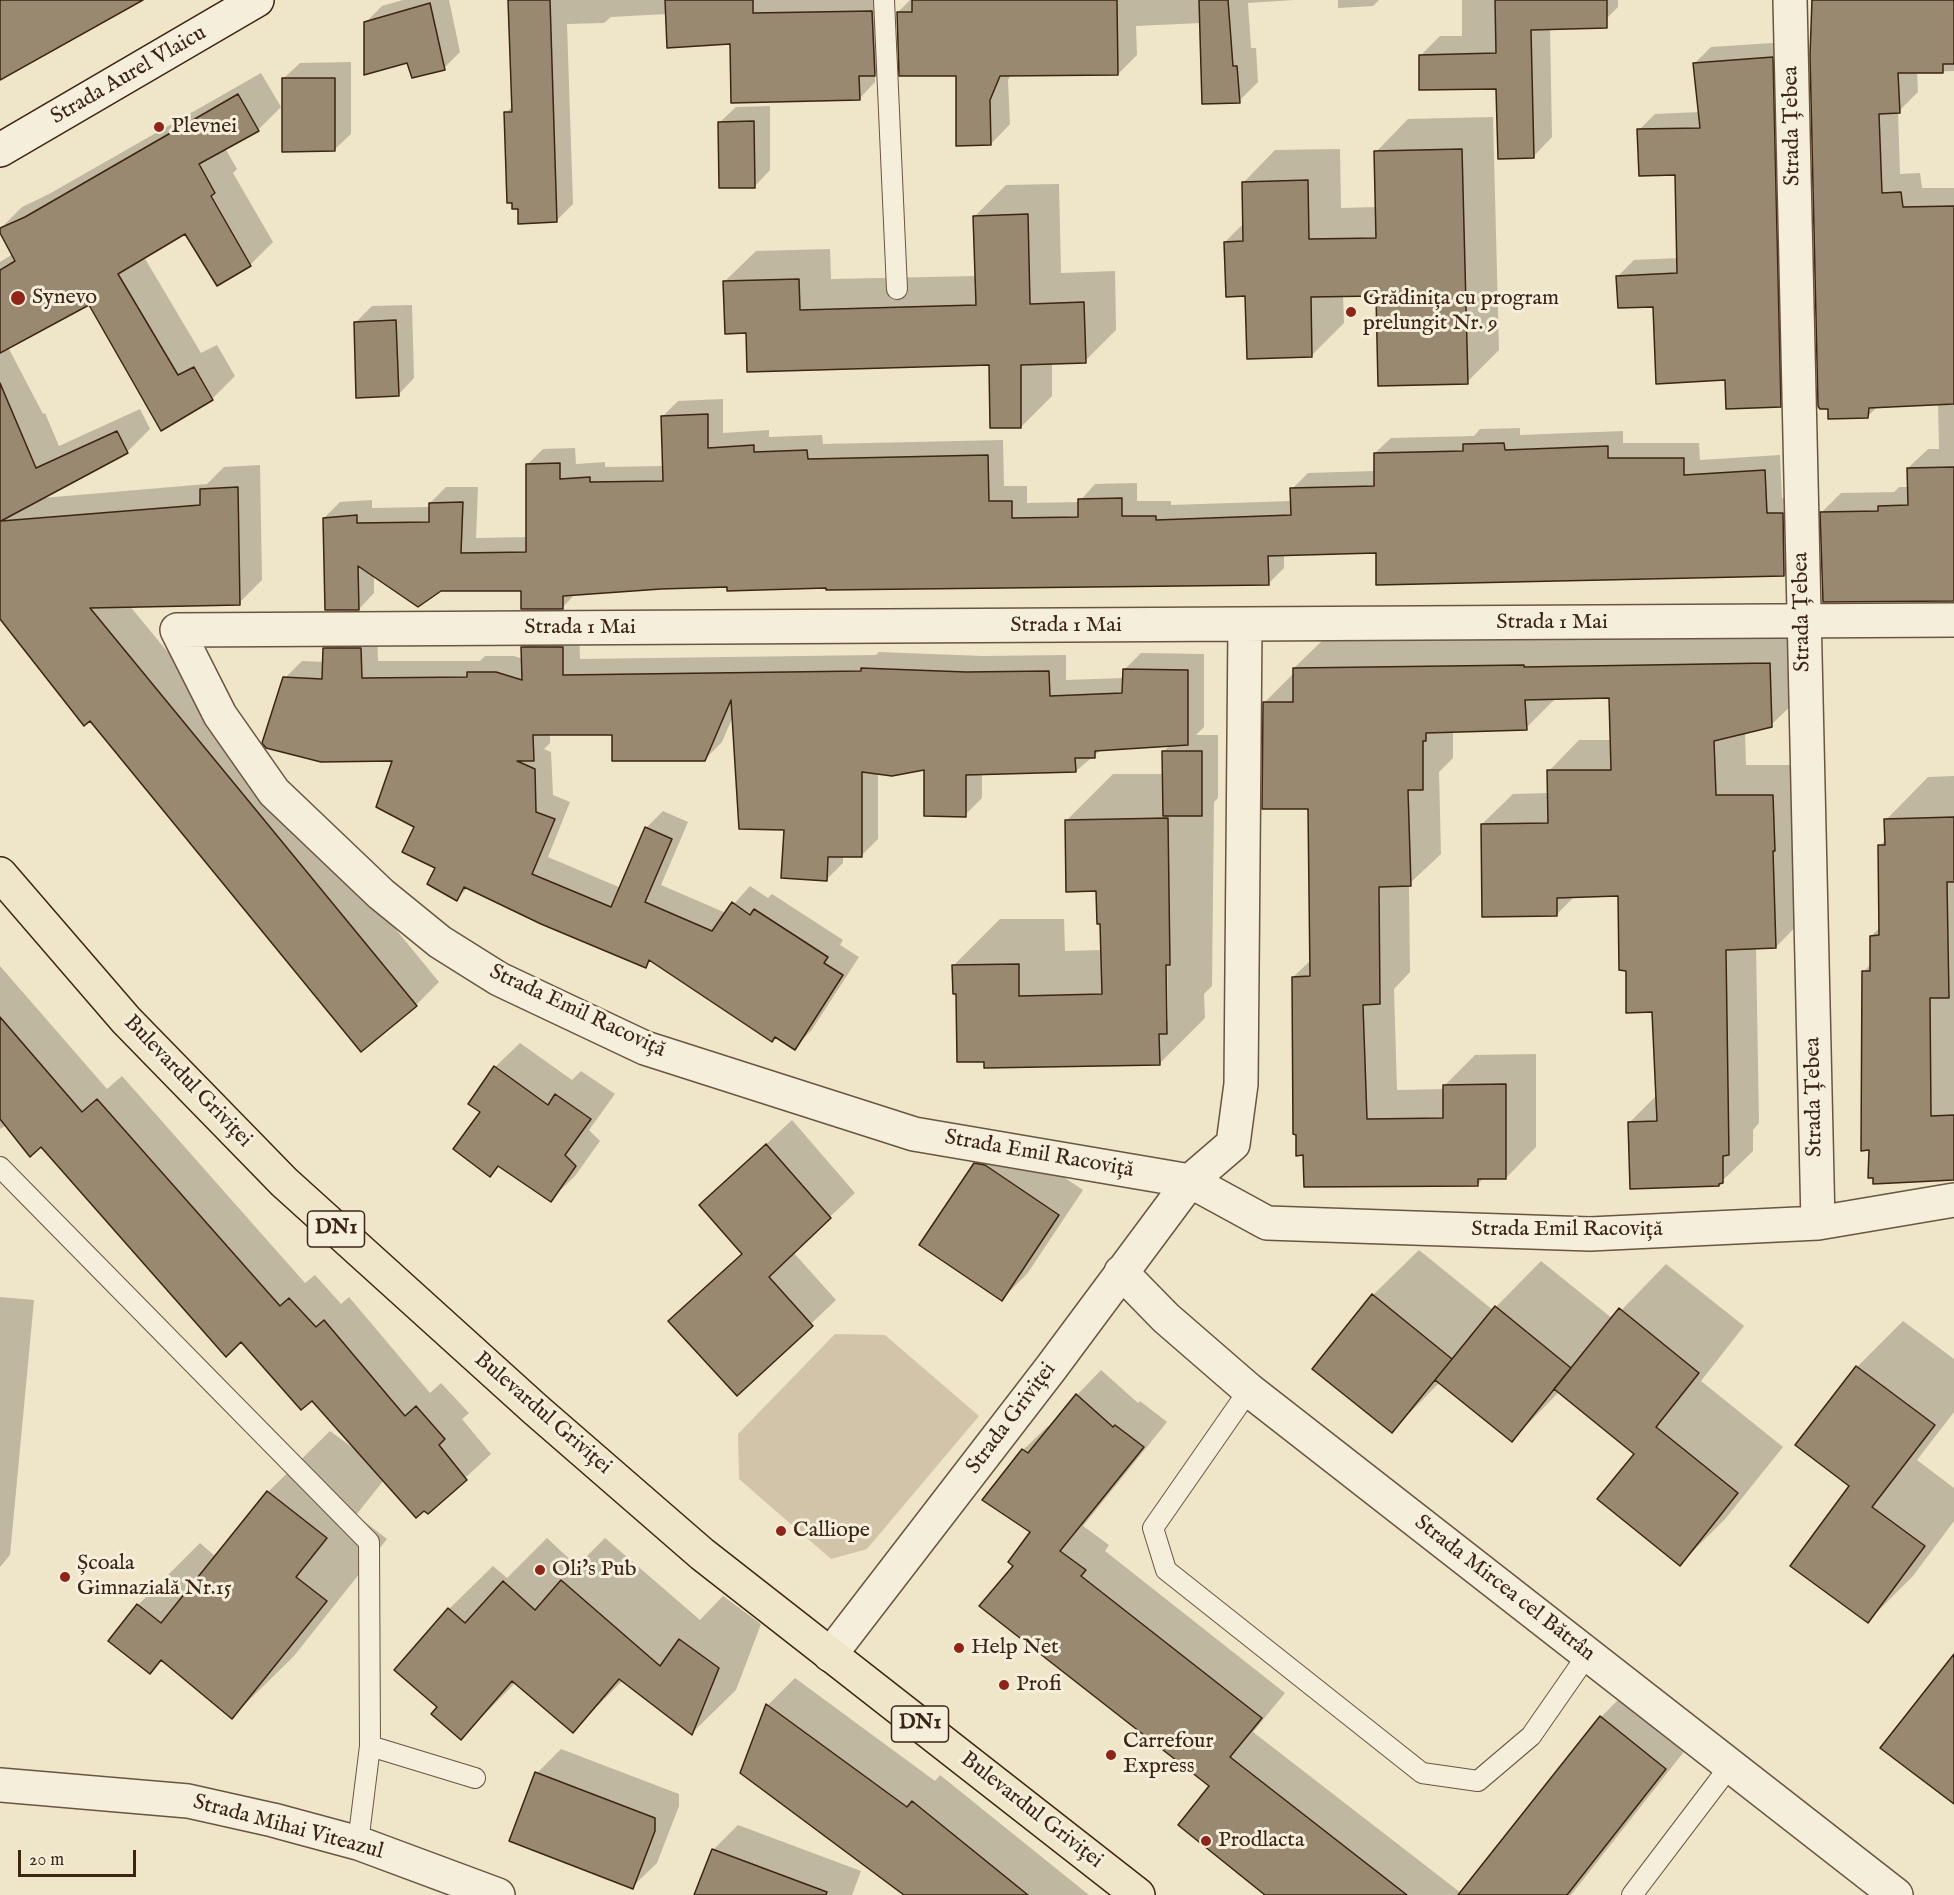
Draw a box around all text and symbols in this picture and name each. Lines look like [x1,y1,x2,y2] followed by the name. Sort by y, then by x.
[47,21,211,131] street label: Strada Aurel Vlaicu
[1779,66,1807,186] street label: Strada Țebea
[171,114,237,140] place label: Plevnei
[152,120,166,134] marker: Plevnei
[32,285,97,311] place label: Synevo
[1363,286,1559,338] place label: Grădinița cu program prelungit Nr. 9
[9,289,27,307] marker: Synevo
[1344,305,1358,319] marker: Grădinița cu program prelungit Nr. 9
[1789,552,1817,672] street label: Strada Țebea
[1496,610,1608,636] street label: Strada 1 Mai
[1010,613,1122,639] street label: Strada 1 Mai
[524,615,636,641] street label: Strada 1 Mai
[485,960,669,1064] street label: Strada Emil Racoviță
[117,1010,257,1154] street label: Bulevardul Griviței
[1801,1037,1829,1157] street label: Strada Țebea
[942,1125,1136,1185] street label: Strada Emil Racoviță
[308,1211,364,1247] road number: DN1
[1471,1217,1663,1243] street label: Strada Emil Racoviță
[468,1347,616,1481] street label: Bulevardul Griviței
[961,1358,1063,1480] street label: Strada Griviței
[1408,1510,1600,1668] street label: Strada Mircea cel Bătrân
[793,1518,870,1544] place label: Calliope
[774,1524,788,1538] marker: Calliope
[77,1551,232,1603] place label: Școala Gimnazială Nr.15
[552,1557,636,1583] place label: Oli's Pub
[533,1563,547,1577] marker: Oli's Pub
[58,1570,72,1584] marker: Școala Gimnazială Nr.15
[971,1635,1059,1661] place label: Help Net
[952,1641,966,1655] marker: Help Net
[1016,1672,1061,1698] place label: Profi
[997,1678,1011,1692] marker: Profi
[892,1706,948,1742] road number: DN1
[1123,1729,1214,1780] place label: Carrefour Express
[954,1747,1108,1875] street label: Bulevardul Griviței
[1104,1748,1118,1762] marker: Carrefour Express
[190,1790,386,1866] street label: Strada Mihai Viteazul
[1218,1828,1304,1854] place label: Prodlacta
[1199,1834,1213,1848] marker: Prodlacta
[21,1838,140,1876] scale bar
[29,1849,64,1872] text: 20 m

